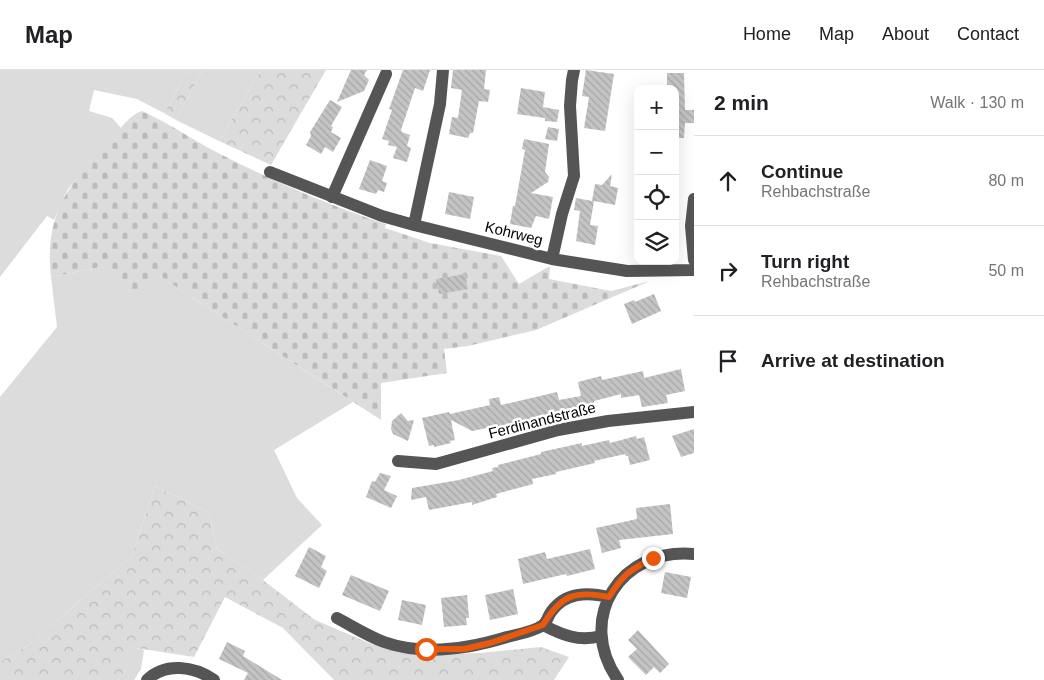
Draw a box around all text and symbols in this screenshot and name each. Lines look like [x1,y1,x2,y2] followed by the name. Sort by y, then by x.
[25,21,73,48] text: Map
[743,24,791,44] text: Home
[819,24,854,44] text: Map
[882,24,929,44] text: About
[957,24,1019,44] text: Contact
[634,85,679,265] map controls
[634,85,679,130] button: +
[714,91,769,114] text: 2 min
[930,94,1024,111] text: Walk · 130 m
[634,130,679,175] button: −
[761,161,843,182] text: Continue
[714,167,742,195] icon: ahead
[988,172,1024,189] text: 80 m
[634,175,679,220] button: locate
[761,183,870,200] text: Rehbachstraße
[483,218,545,248] street label: Kohrweg
[634,220,679,265] button: layers
[761,251,849,272] text: Turn right
[714,257,742,285] icon: right
[988,262,1024,279] text: 50 m
[761,273,870,290] text: Rehbachstraße
[714,347,742,375] icon: arrive
[761,350,945,371] text: Arrive at destination
[487,398,597,442] street label: Ferdinandstraße
[642,547,665,570] route end
[415,638,438,661] route start

